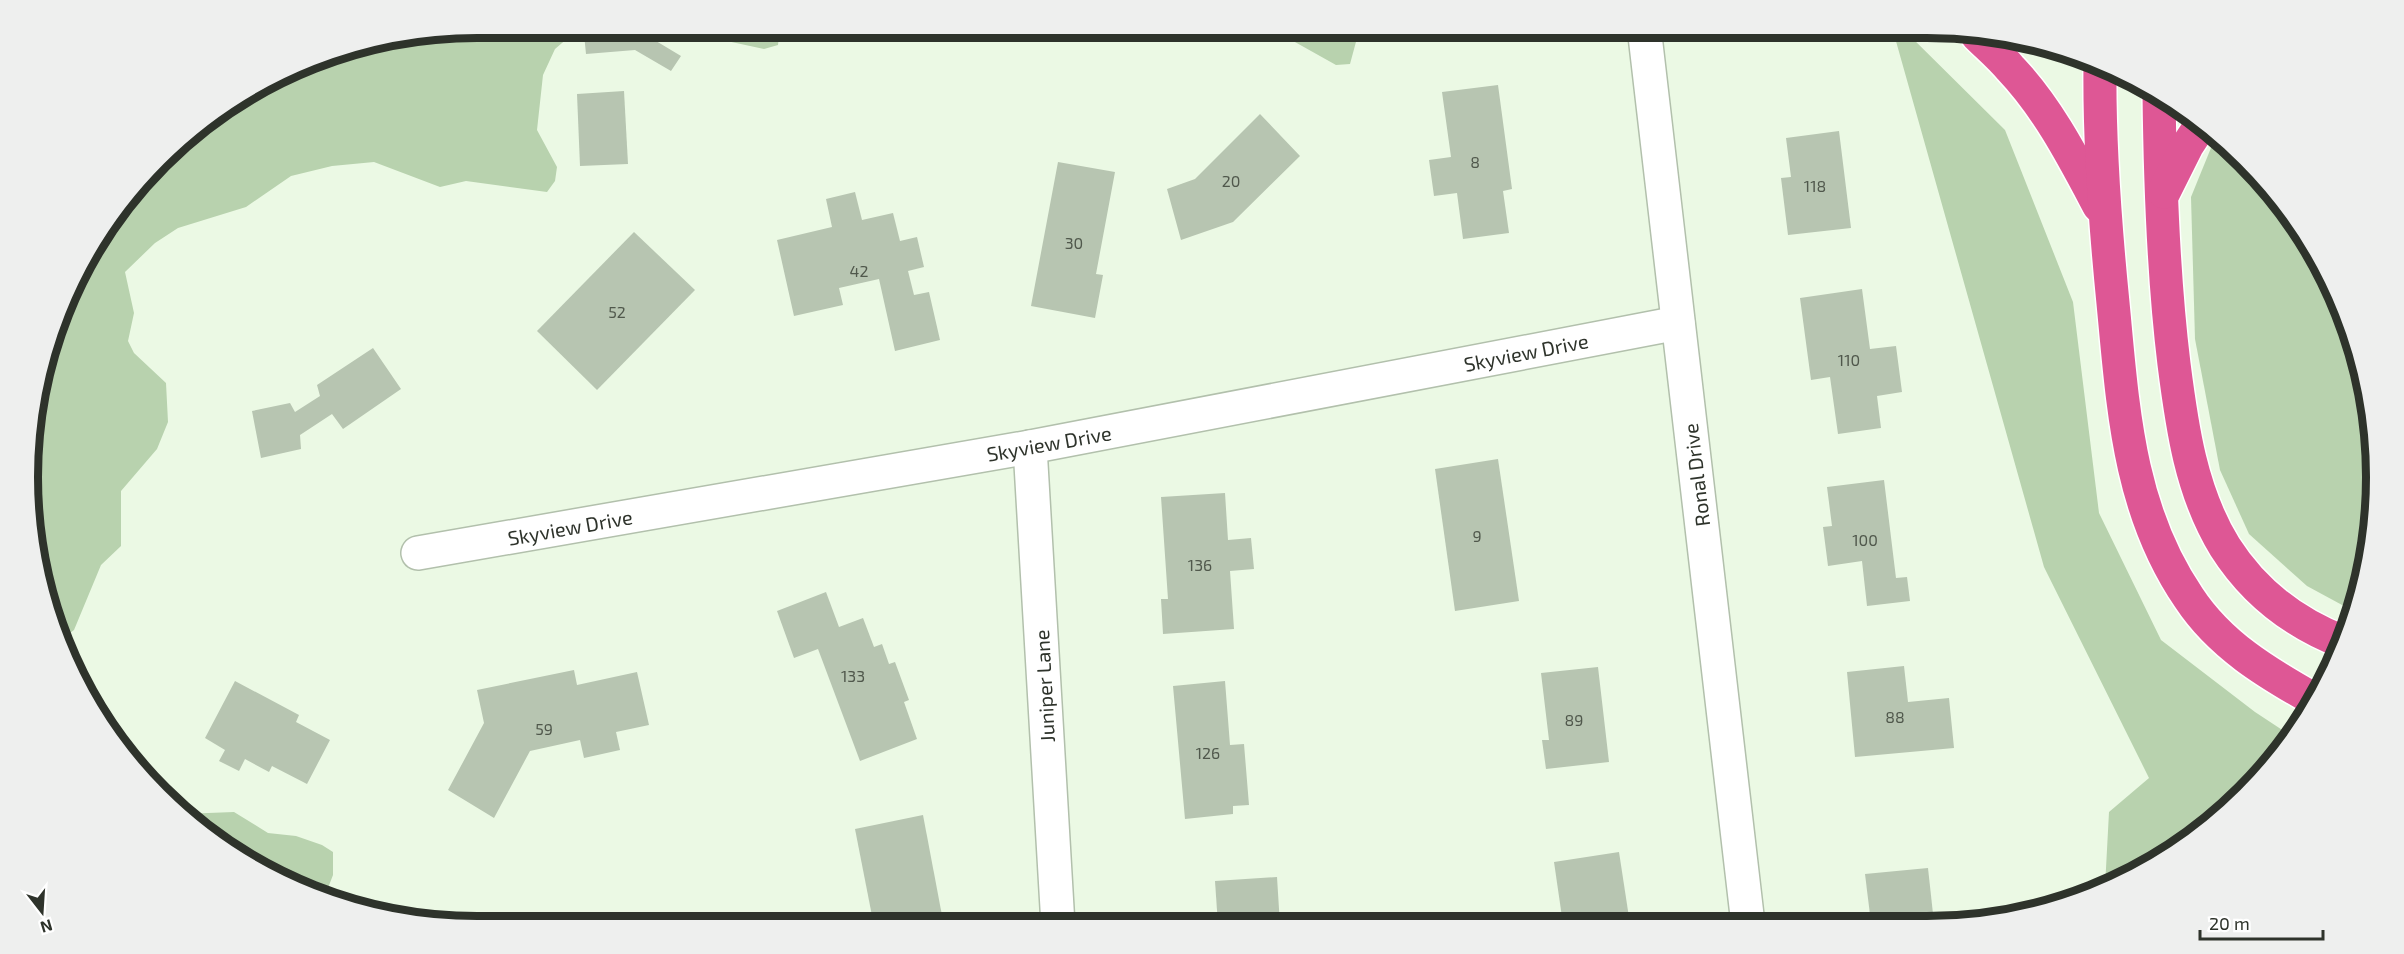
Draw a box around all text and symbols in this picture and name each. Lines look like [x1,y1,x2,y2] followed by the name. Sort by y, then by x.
[1470,152,1480,171] house number: 8
[1222,171,1240,190] house number: 20
[1804,176,1826,195] house number: 118
[1065,233,1083,252] house number: 30
[850,261,868,280] house number: 42
[608,302,626,321] house number: 52
[1462,328,1590,376] street label: Skyview Drive
[1838,350,1860,369] house number: 110
[985,420,1113,466] street label: Skyview Drive
[1678,422,1714,528] street label: Ronal Drive
[506,504,634,550] street label: Skyview Drive
[1472,526,1482,545] house number: 9
[1852,530,1878,549] house number: 100
[1188,555,1212,574] house number: 136
[1029,629,1059,743] street label: Juniper Lane
[841,666,865,685] house number: 133
[1885,707,1905,726] house number: 88
[1565,710,1583,729] house number: 89
[535,719,553,738] house number: 59
[1196,743,1220,762] house number: 126
[12,882,72,942] north arrow
[2200,903,2323,941] scale bar
[2209,912,2250,934] text: 20 m
[38,916,55,938] text: N

